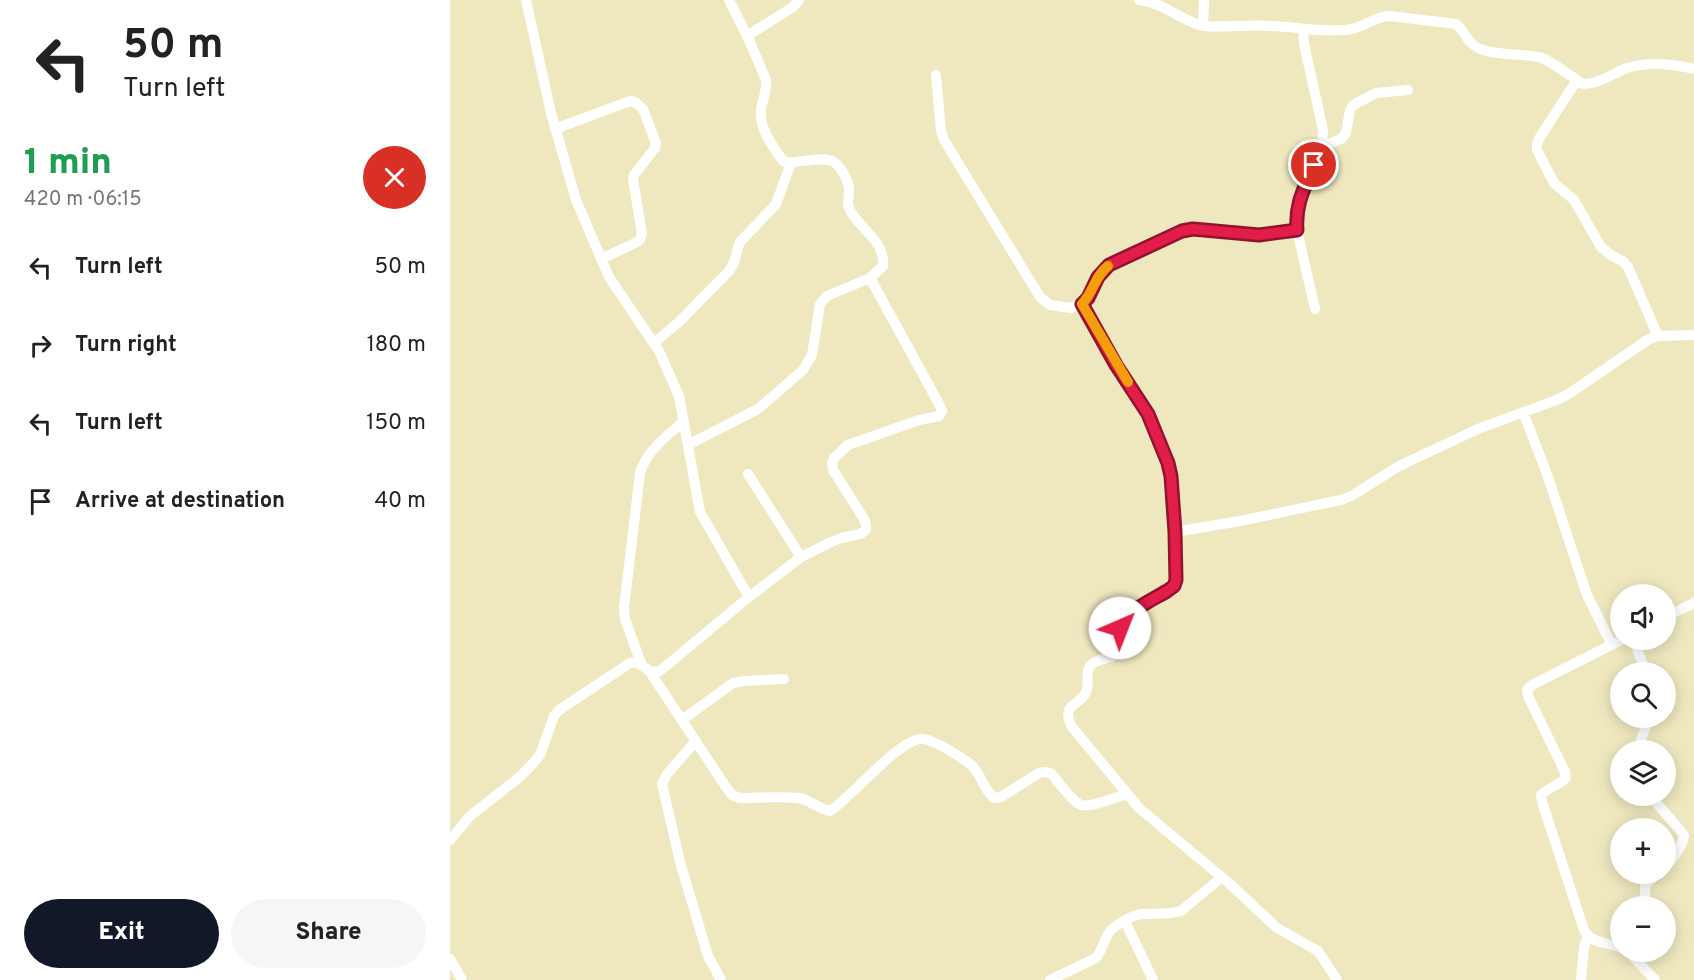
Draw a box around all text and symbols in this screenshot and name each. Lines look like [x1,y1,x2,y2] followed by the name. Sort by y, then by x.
[123,20,224,73] text: 50 m
[24,24,102,102] icon: left
[123,72,225,106] text: Turn left
[1288,139,1339,190] pin
[24,141,112,187] text: 1 min
[363,146,426,209] button: close
[1297,148,1330,181] icon: arrive
[24,187,142,213] text: 420 m · 06:15
[24,251,57,284] icon: left
[75,254,163,281] text: Turn left
[374,254,426,281] text: 50 m
[24,329,57,362] icon: right
[75,332,177,359] text: Turn right
[367,332,426,359] text: 180 m
[24,407,57,440] icon: left
[75,410,163,437] text: Turn left
[366,410,426,437] text: 150 m
[24,485,57,518] icon: arrive
[75,488,285,515] text: Arrive at destination
[374,488,426,515] text: 40 m
[1610,584,1676,962] map controls
[1610,584,1676,650] button: sound
[1088,596,1152,660] position arrow
[1610,662,1676,728] button: search
[1610,740,1676,806] button: layers
[1610,818,1676,884] button: +
[1610,896,1676,962] button: −
[24,899,219,968] button: Exit
[231,899,426,968] button: Share

